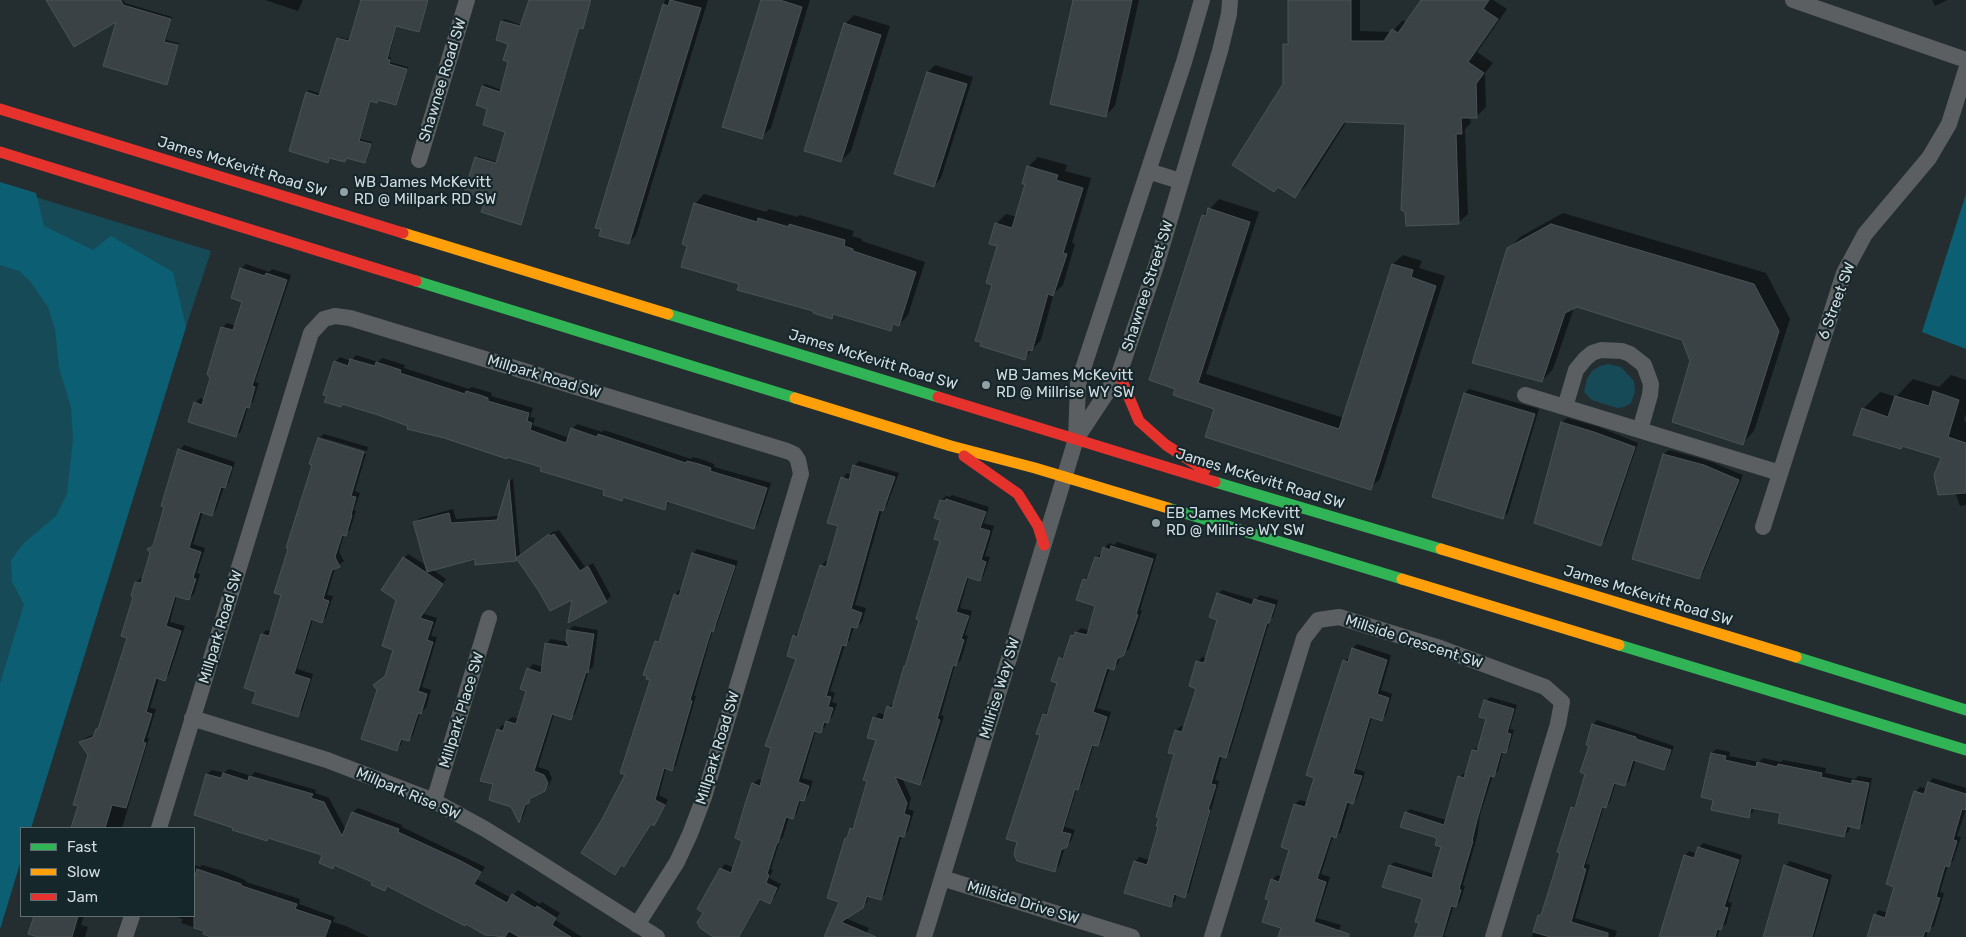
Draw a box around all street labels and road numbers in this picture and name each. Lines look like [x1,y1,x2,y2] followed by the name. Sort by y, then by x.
[416,16,470,144] street label: Shawnee Road SW
[155,133,329,201] street label: James McKevitt Road SW
[1118,218,1178,354] street label: Shawnee Street SW
[1815,260,1859,342] street label: 6 Street SW
[786,326,960,394] street label: James McKevitt Road SW
[485,351,603,403] street label: Millpark Road SW
[1173,445,1347,513] street label: James McKevitt Road SW
[1561,562,1735,630] street label: James McKevitt Road SW
[195,568,247,686] street label: Millpark Road SW
[1343,611,1485,673] street label: Millside Crescent SW
[976,635,1024,741] street label: Millrise Way SW
[436,650,488,770] street label: Millpark Place SW
[692,689,744,807] street label: Millpark Road SW
[353,764,463,824] street label: Millpark Rise SW
[965,877,1081,929] street label: Millside Drive SW

